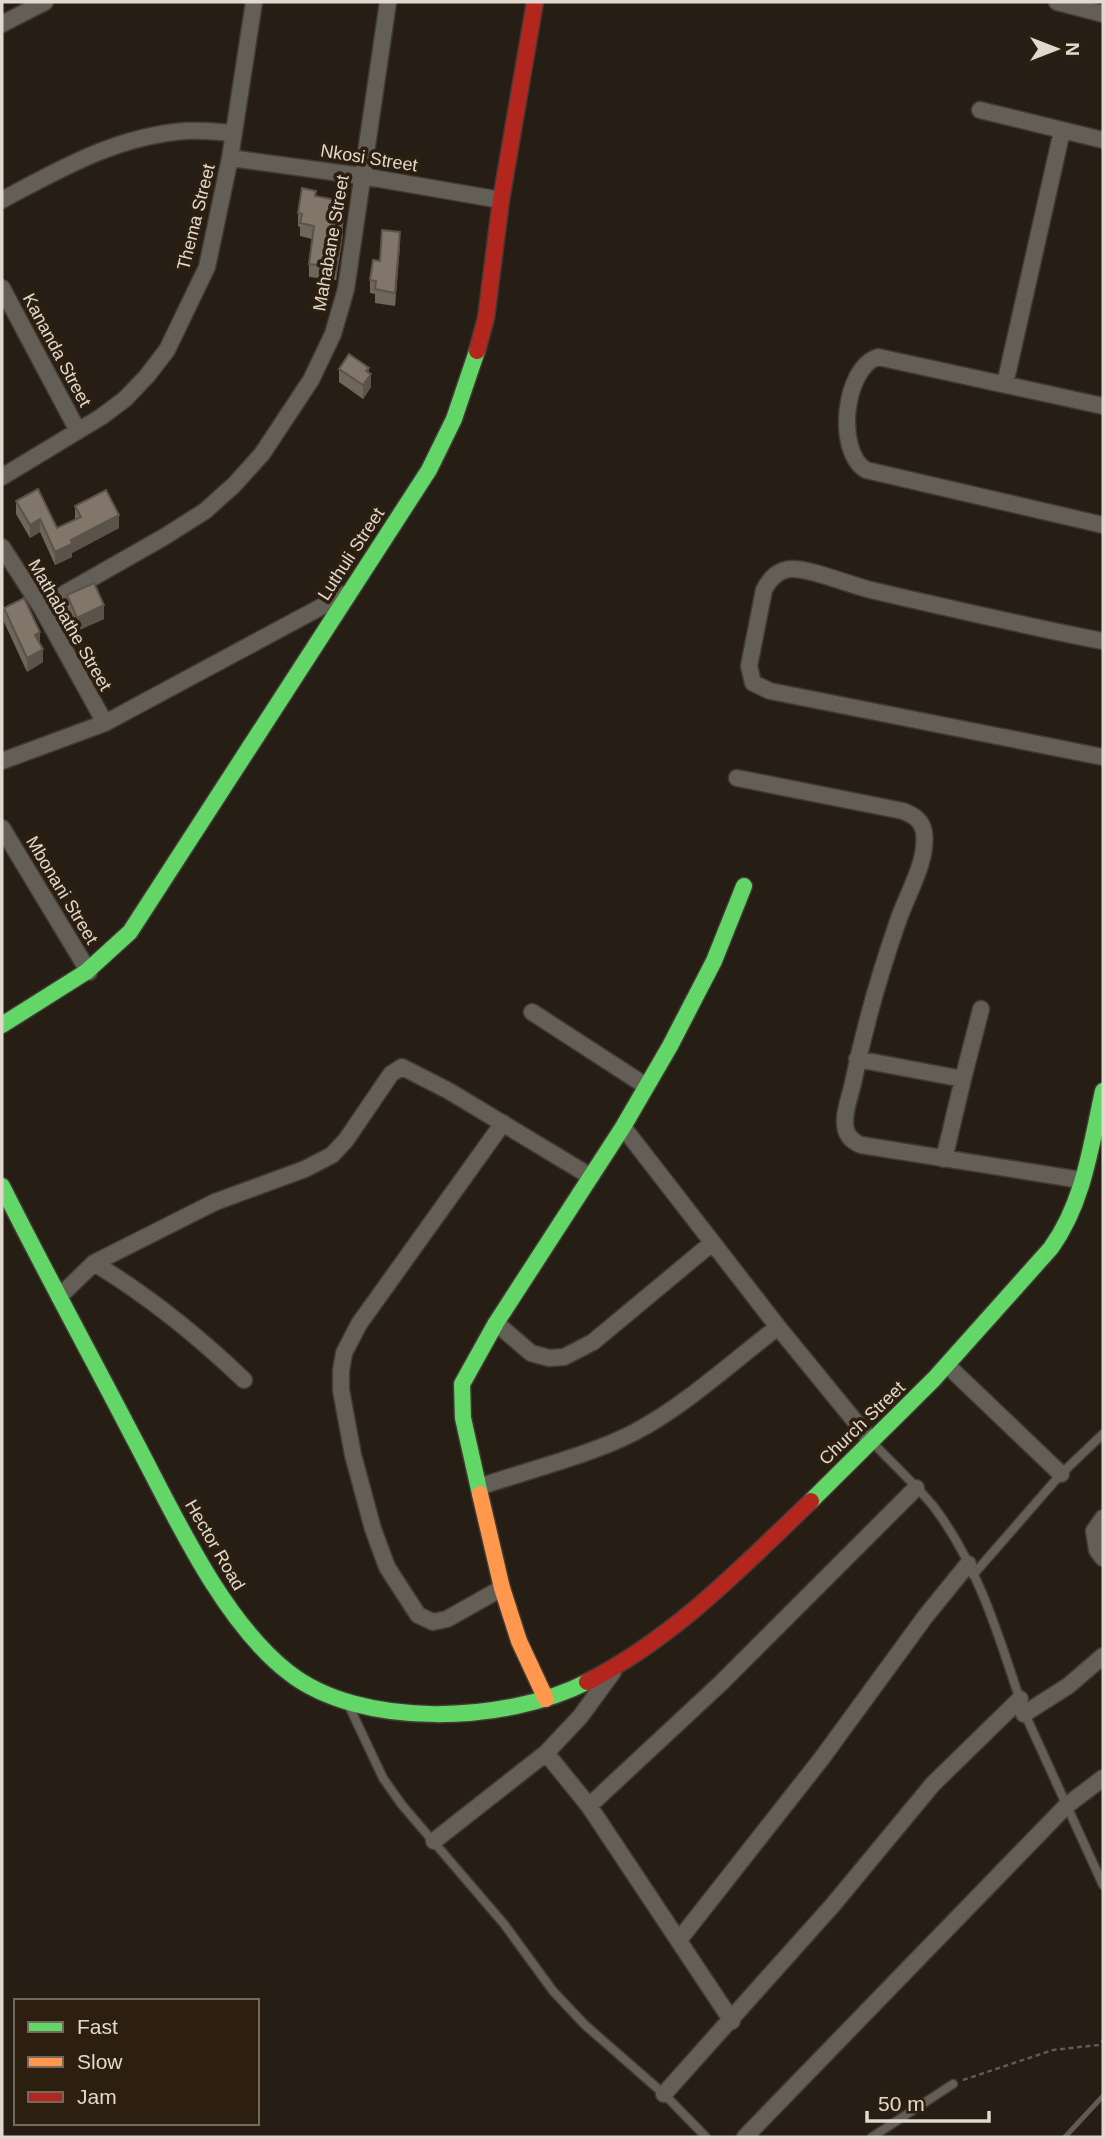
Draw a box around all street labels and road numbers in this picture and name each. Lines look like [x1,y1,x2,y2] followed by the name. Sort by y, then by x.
[319,140,419,176] street label: Nkosi Street
[173,162,219,272] street label: Thema Street
[309,173,353,313] street label: Mahabane Street
[19,290,95,410] street label: Kananda Street
[314,504,388,604] street label: Luthuli Street
[24,556,116,694] street label: Mathabathe Street
[22,833,102,947] street label: Mbonani Street
[815,1377,909,1469] street label: Church Street
[181,1496,249,1594] street label: Hector Road

